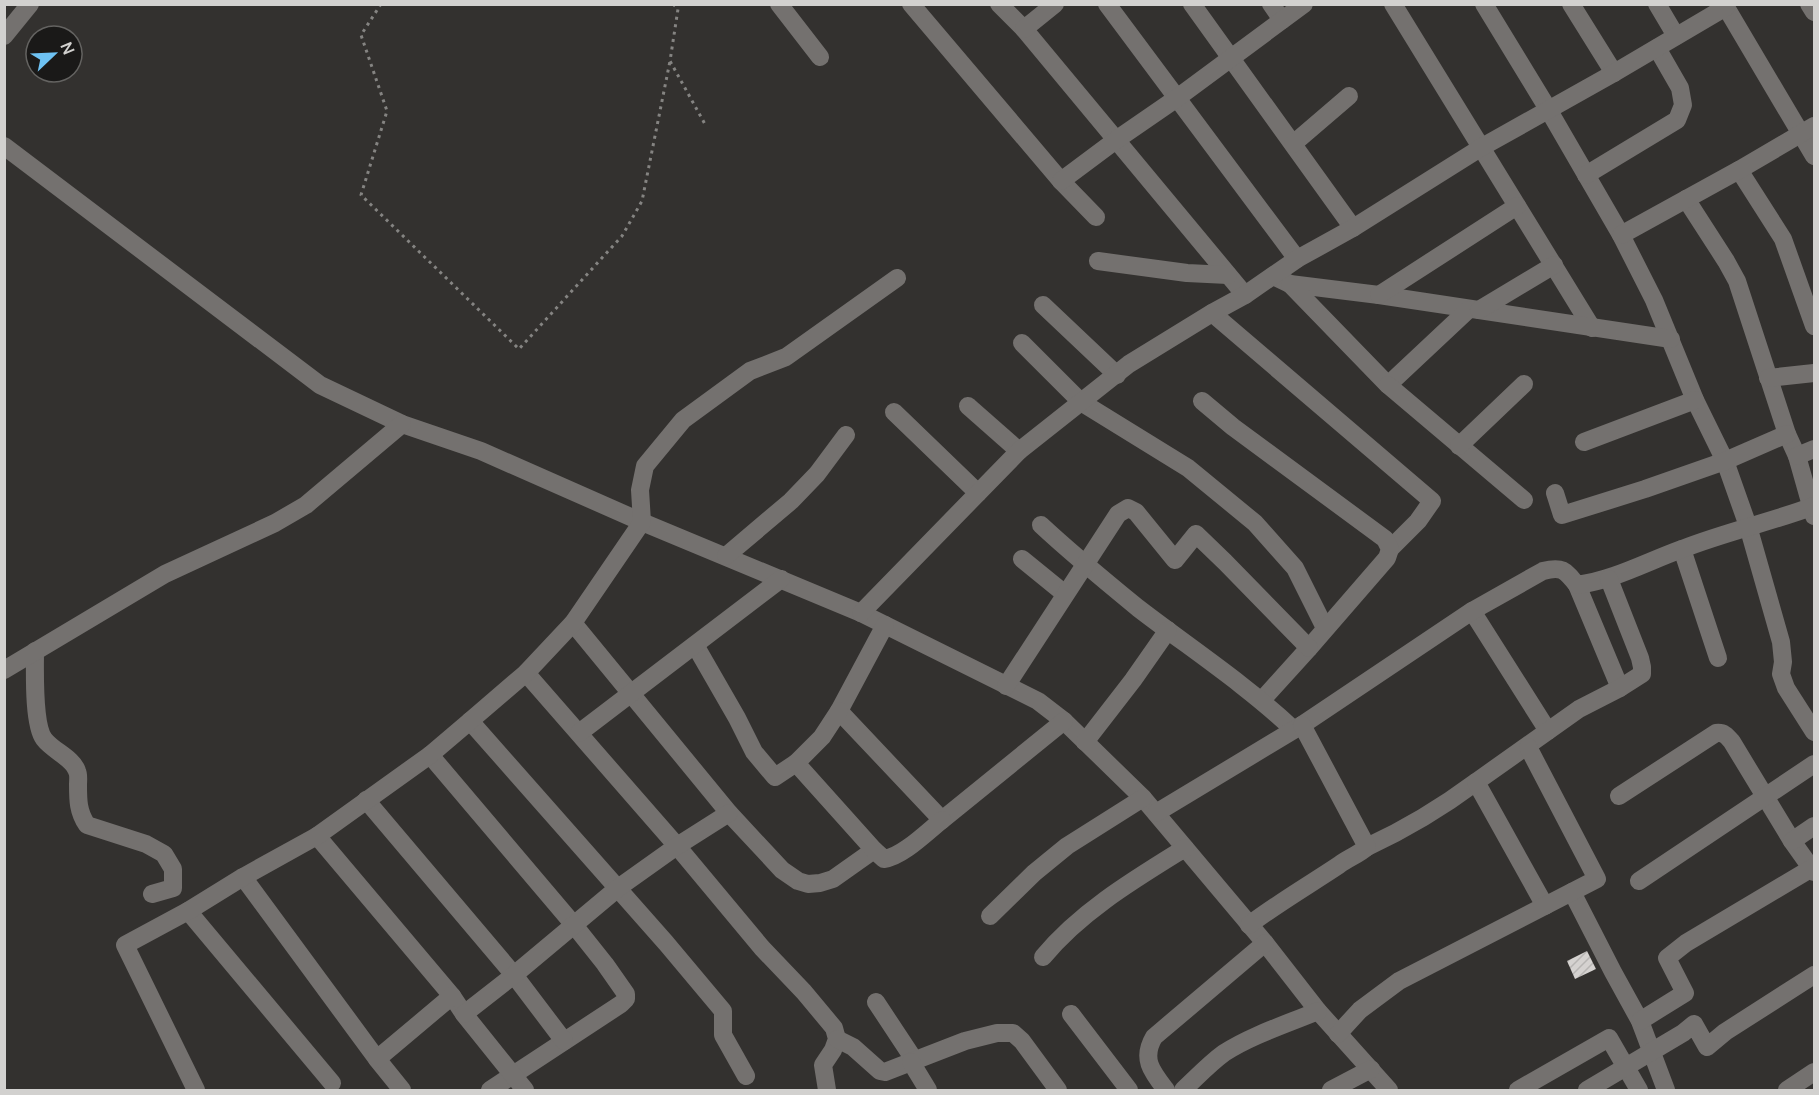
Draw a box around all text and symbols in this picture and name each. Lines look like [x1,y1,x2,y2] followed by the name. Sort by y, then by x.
[24,24,84,84] north arrow
[55,39,80,58] text: N

